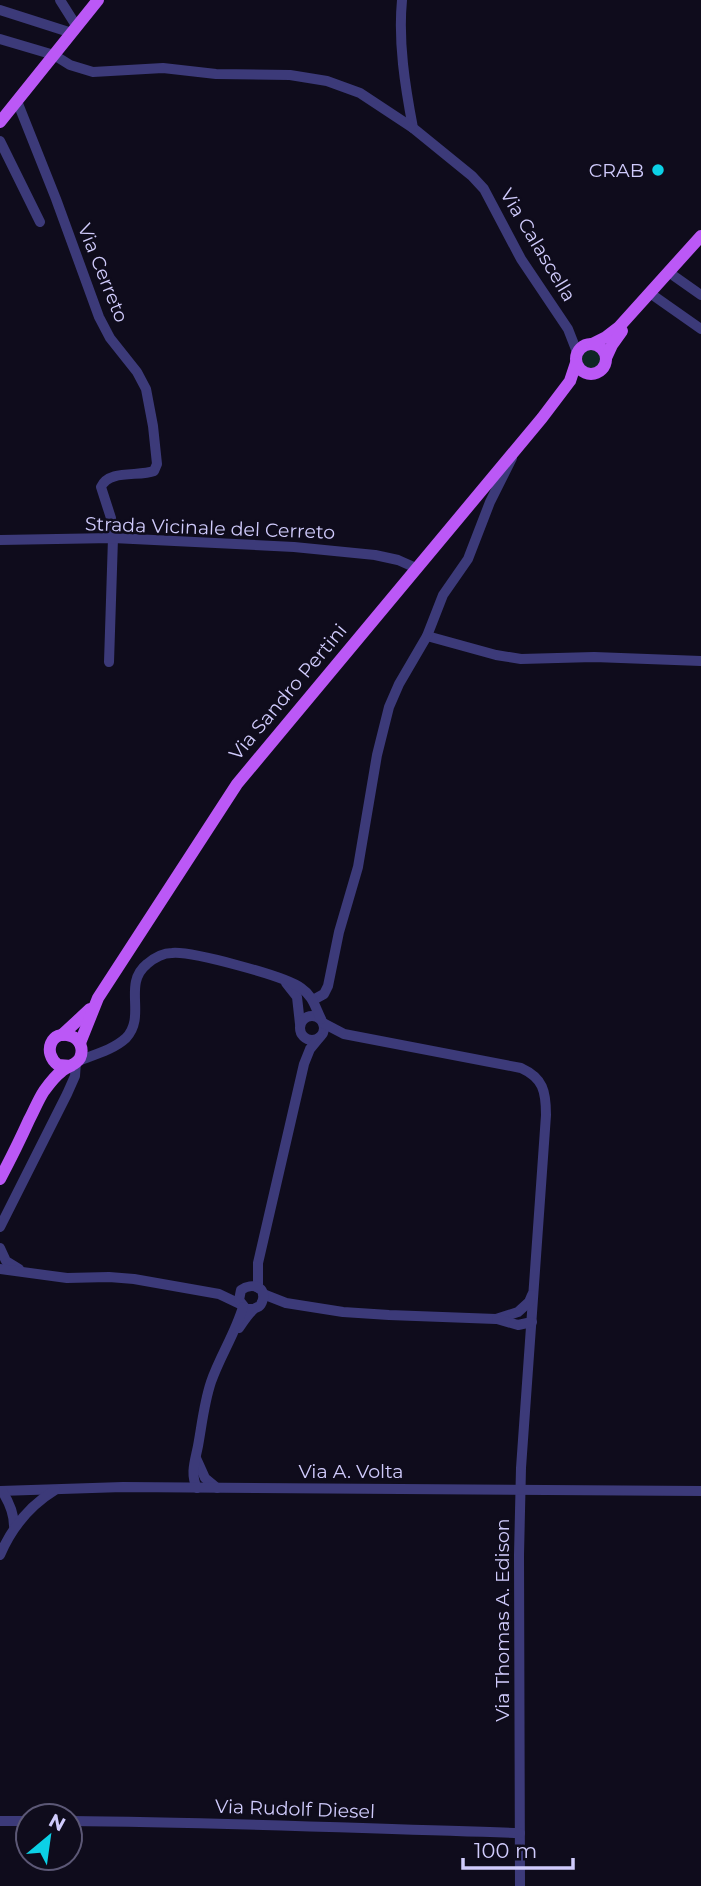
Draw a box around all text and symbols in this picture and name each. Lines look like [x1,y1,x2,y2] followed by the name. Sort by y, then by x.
[589,159,644,182] place label: CRAB
[650,162,666,178] marker: CRAB
[495,184,581,306] street label: Via Calascella
[73,220,133,326] street label: Via Cerreto
[84,512,336,544] street label: Strada Vicinale del Cerreto
[224,619,352,765] street label: Via Sandro Pertini
[298,1460,404,1483] street label: Via A. Volta
[491,1518,514,1722] street label: Via Thomas A. Edison
[215,1795,375,1823] street label: Via Rudolf Diesel
[14,1802,84,1872] north arrow
[45,1809,69,1836] text: N
[463,1826,573,1870] scale bar
[474,1838,537,1863] text: 100 m

